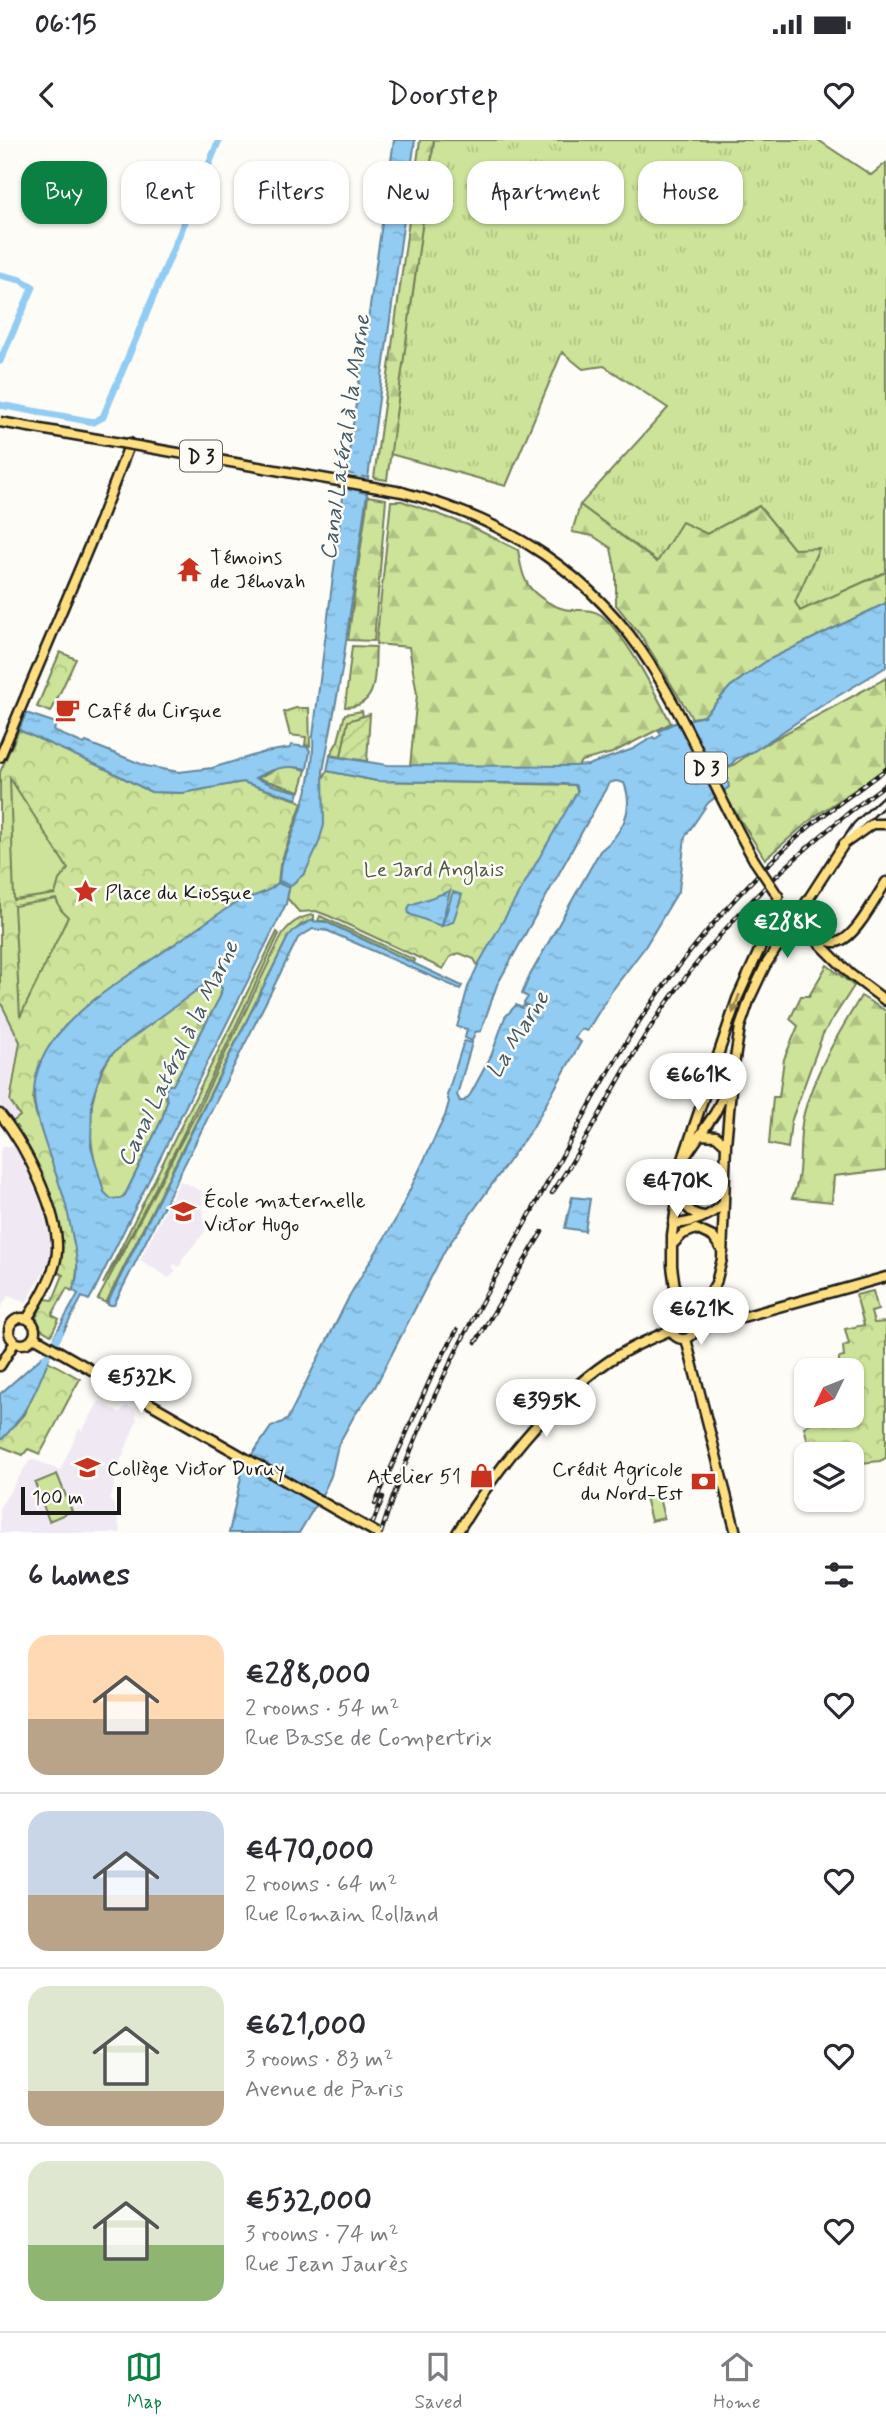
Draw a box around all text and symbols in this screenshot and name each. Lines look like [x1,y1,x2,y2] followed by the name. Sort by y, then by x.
[35,8,96,42] text: 06:15
[387,74,499,116] text: Doorstep
[28,76,66,114] icon: back
[820,76,858,114] icon: heart
[21,161,107,224] chip: Buy
[121,161,220,224] chip: Rent
[234,161,349,224] chip: Filters
[363,161,453,224] chip: New
[467,161,624,224] chip: Apartment
[638,161,743,224] chip: House
[314,312,378,562] water label: Canal Latéral à la Marne
[180,440,222,472] road number: D 3
[210,544,305,596] place label: Témoins de Jéhovah
[176,555,204,583] temple icon: Témoins de Jéhovah
[53,696,81,724] cafe icon: Café du Cirque
[87,697,222,725] place label: Café du Cirque
[685,752,727,783] road number: D 3
[364,856,504,885] park label: Le Jard Anglais
[71,878,99,906] place icon: Place du Kiosque
[105,879,252,907] place label: Place du Kiosque
[738,900,836,960] pin: €288K
[753,908,821,938] text: €288K
[111,936,247,1172] water label: Canal Latéral à la Marne
[480,986,557,1084] water label: La Marne
[730,994,741,1015] one-way arrow
[649,1054,747,1113] pin: €661K
[666,1061,730,1091] text: €661K
[628,1160,726,1219] pin: €470K
[642,1167,712,1197] text: €470K
[204,1187,366,1240] place label: École maternelle Victor Hugo
[170,1198,198,1226] school or university icon: École maternelle Victor Hugo
[652,1288,750,1347] pin: €621K
[669,1295,733,1325] text: €621K
[92,1356,190,1415] pin: €532K
[794,1358,864,1428] north arrow
[794,1358,864,1512] map controls
[107,1363,175,1393] text: €532K
[497,1380,595,1439] pin: €395K
[512,1387,580,1417] text: €395K
[794,1442,864,1512] button: layers
[73,1454,101,1482] school or university icon: Collège Victor Duruy
[107,1455,285,1483] place label: Collège Victor Duruy
[552,1456,683,1508] place label: Crédit Agricole du Nord-Est
[467,1462,495,1490] shop icon: Atelier 51
[367,1463,461,1491] place label: Atelier 51
[689,1467,717,1495] bank icon: Crédit Agricole du Nord-Est
[21,1484,121,1516] scale bar
[32,1486,83,1511] text: 100 m
[28,1556,130,1595] text: 6 homes
[820,1556,858,1594] icon: filters
[245,1655,371,1694] text: €288,000
[84,1663,168,1747] icon: home
[820,1686,858,1724] icon: heart
[245,1694,399,1724] text: 2 rooms · 54 m²
[245,1724,492,1754] text: Rue Basse de Compertrix
[245,1831,374,1870] text: €470,000
[84,1839,168,1923] icon: home
[820,1862,858,1900] icon: heart
[245,1870,397,1900] text: 2 rooms · 64 m²
[245,1900,439,1930] text: Rue Romain Rolland
[245,2006,366,2045] text: €621,000
[84,2014,168,2098] icon: home
[820,2037,858,2075] icon: heart
[245,2045,393,2075] text: 3 rooms · 83 m²
[245,2075,403,2105] text: Avenue de Paris
[245,2181,372,2220] text: €532,000
[84,2189,168,2273] icon: home
[820,2212,858,2250] icon: heart
[245,2220,399,2250] text: 3 rooms · 74 m²
[245,2250,408,2280] text: Rue Jean Jaurès
[125,2348,163,2415] tab: Map
[414,2348,462,2415] tab: Saved
[713,2348,761,2415] tab: Home

